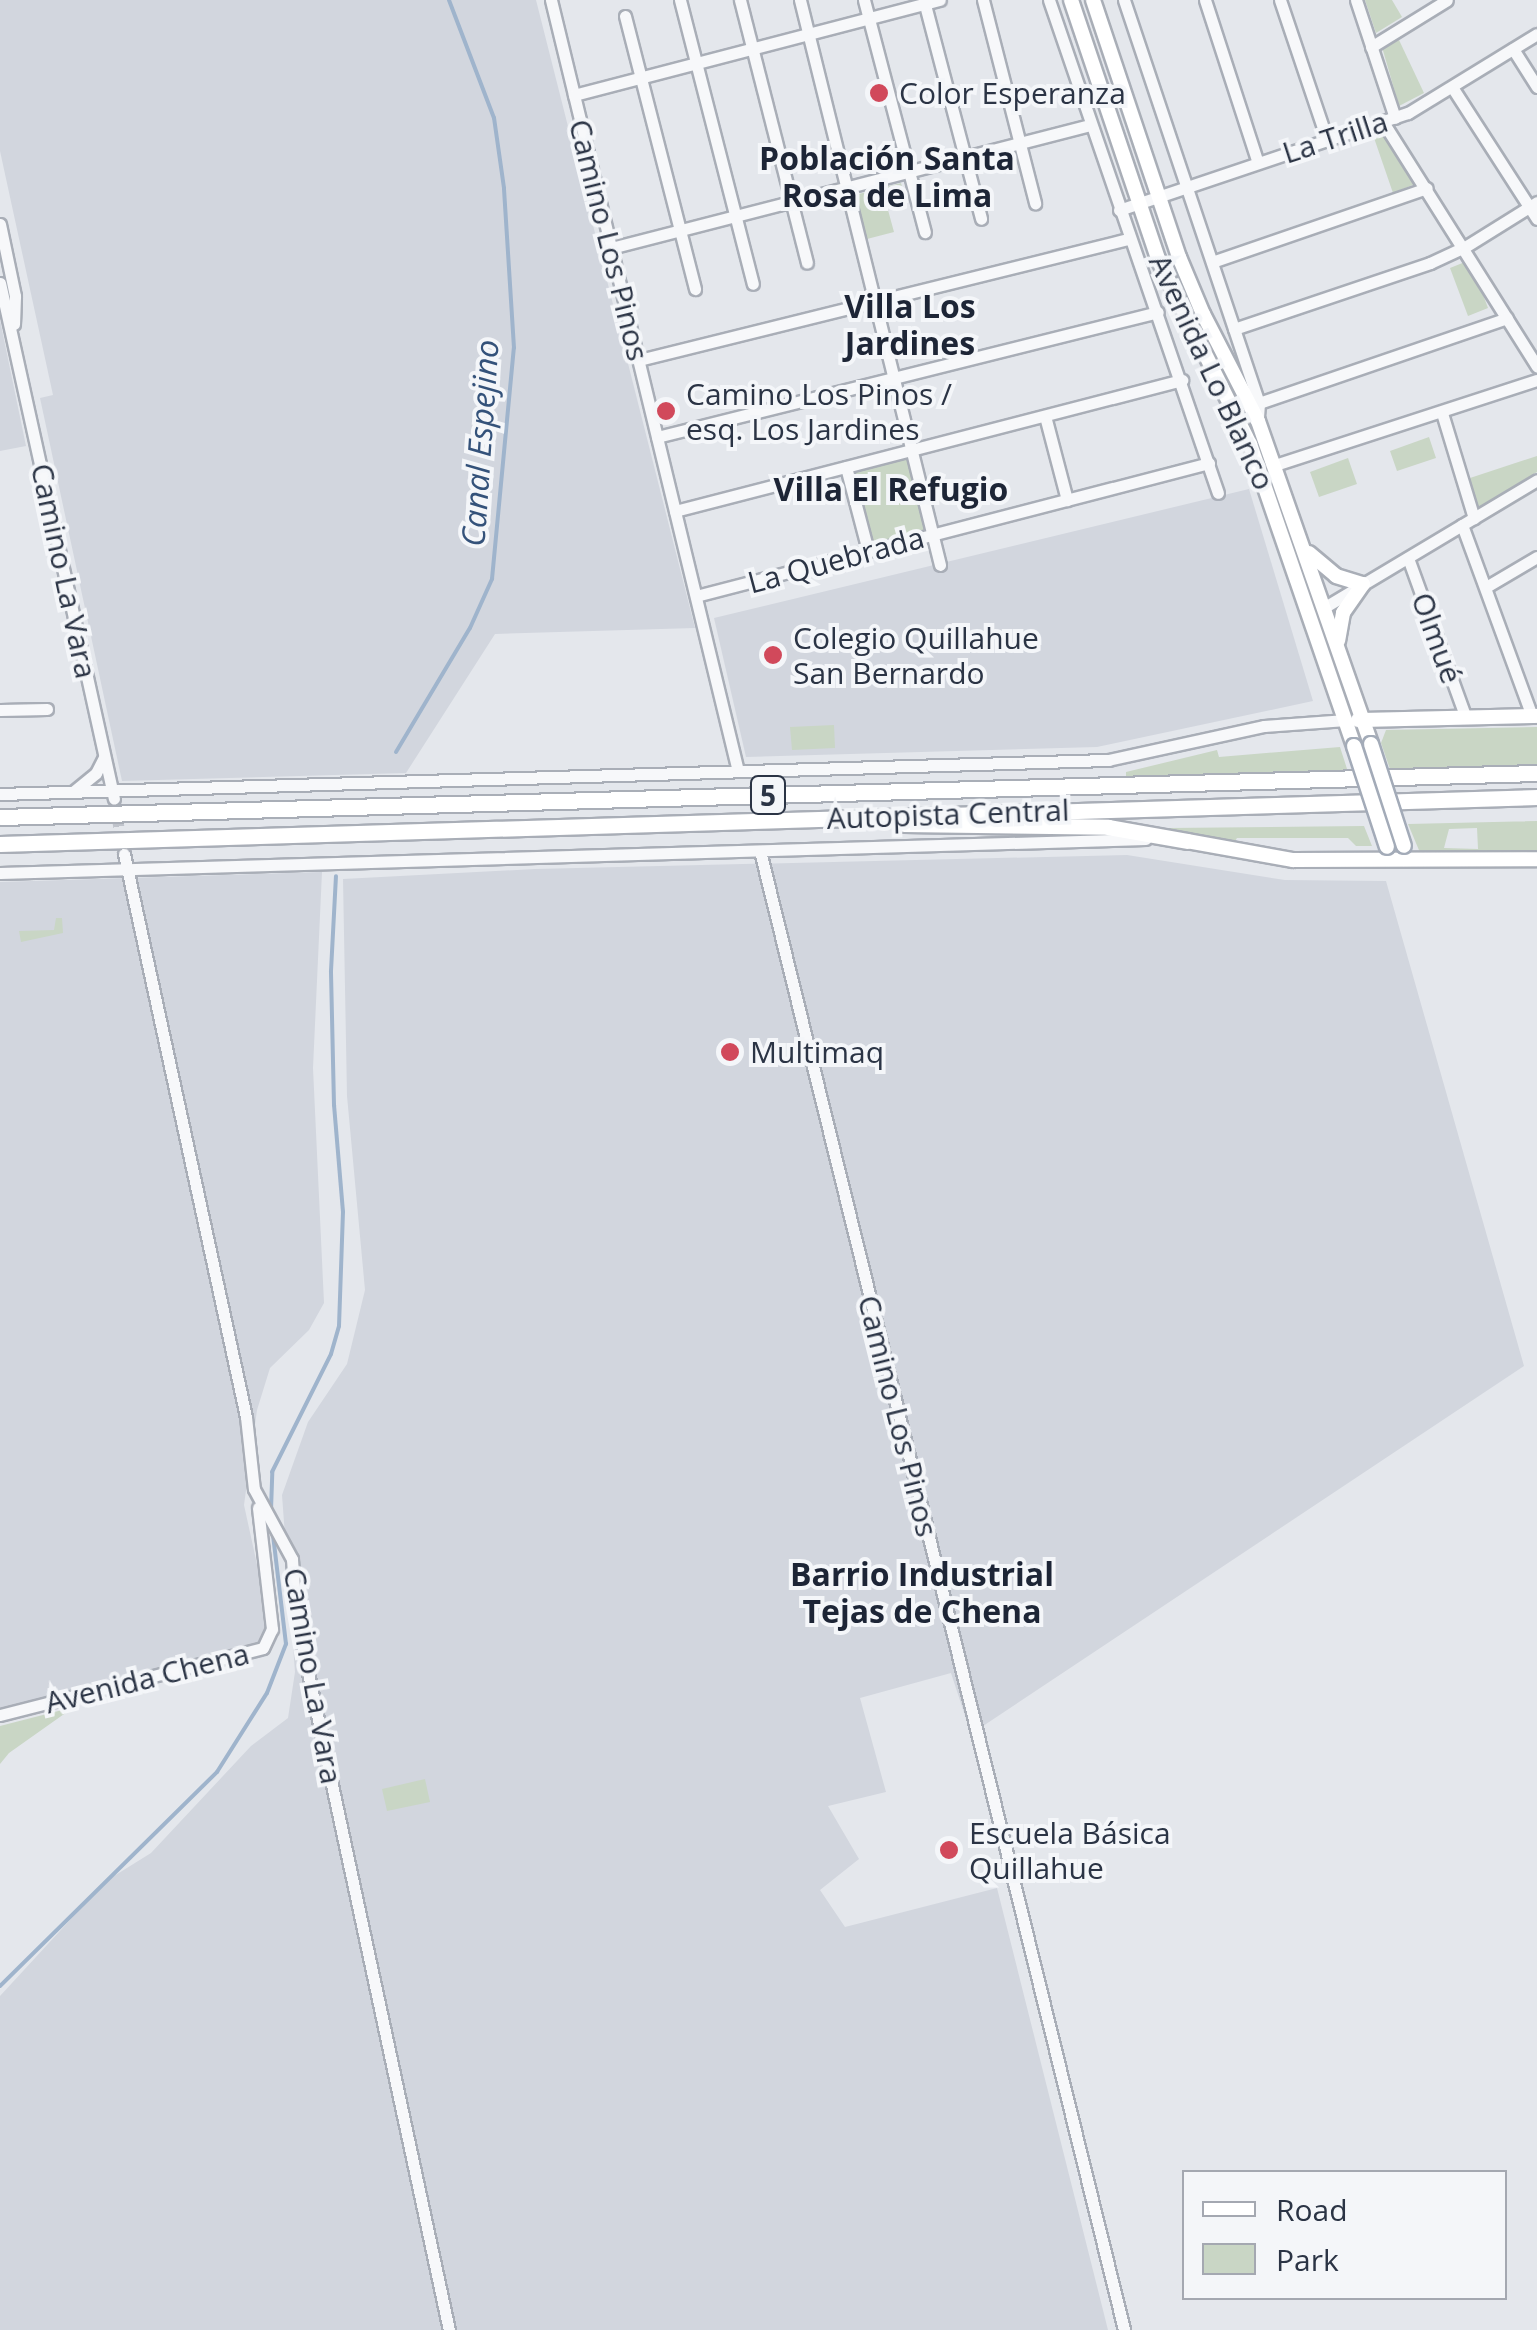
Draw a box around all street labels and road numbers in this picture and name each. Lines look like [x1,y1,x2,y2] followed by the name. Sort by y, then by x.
[1278,103,1392,171] street label: La Trilla
[562,116,656,364] street label: Camino Los Pinos
[1142,249,1282,495] street label: Avenida Lo Blanco
[24,460,104,682] street label: Camino La Vara
[744,519,928,601] street label: La Quebrada
[1404,588,1470,688] street label: Olmué
[748,772,788,818] road number: 5
[826,792,1070,836] street label: Autopista Central
[851,1292,945,1540] street label: Camino Los Pinos
[276,1565,350,1787] street label: Camino La Vara
[41,1635,253,1721] street label: Avenida Chena

